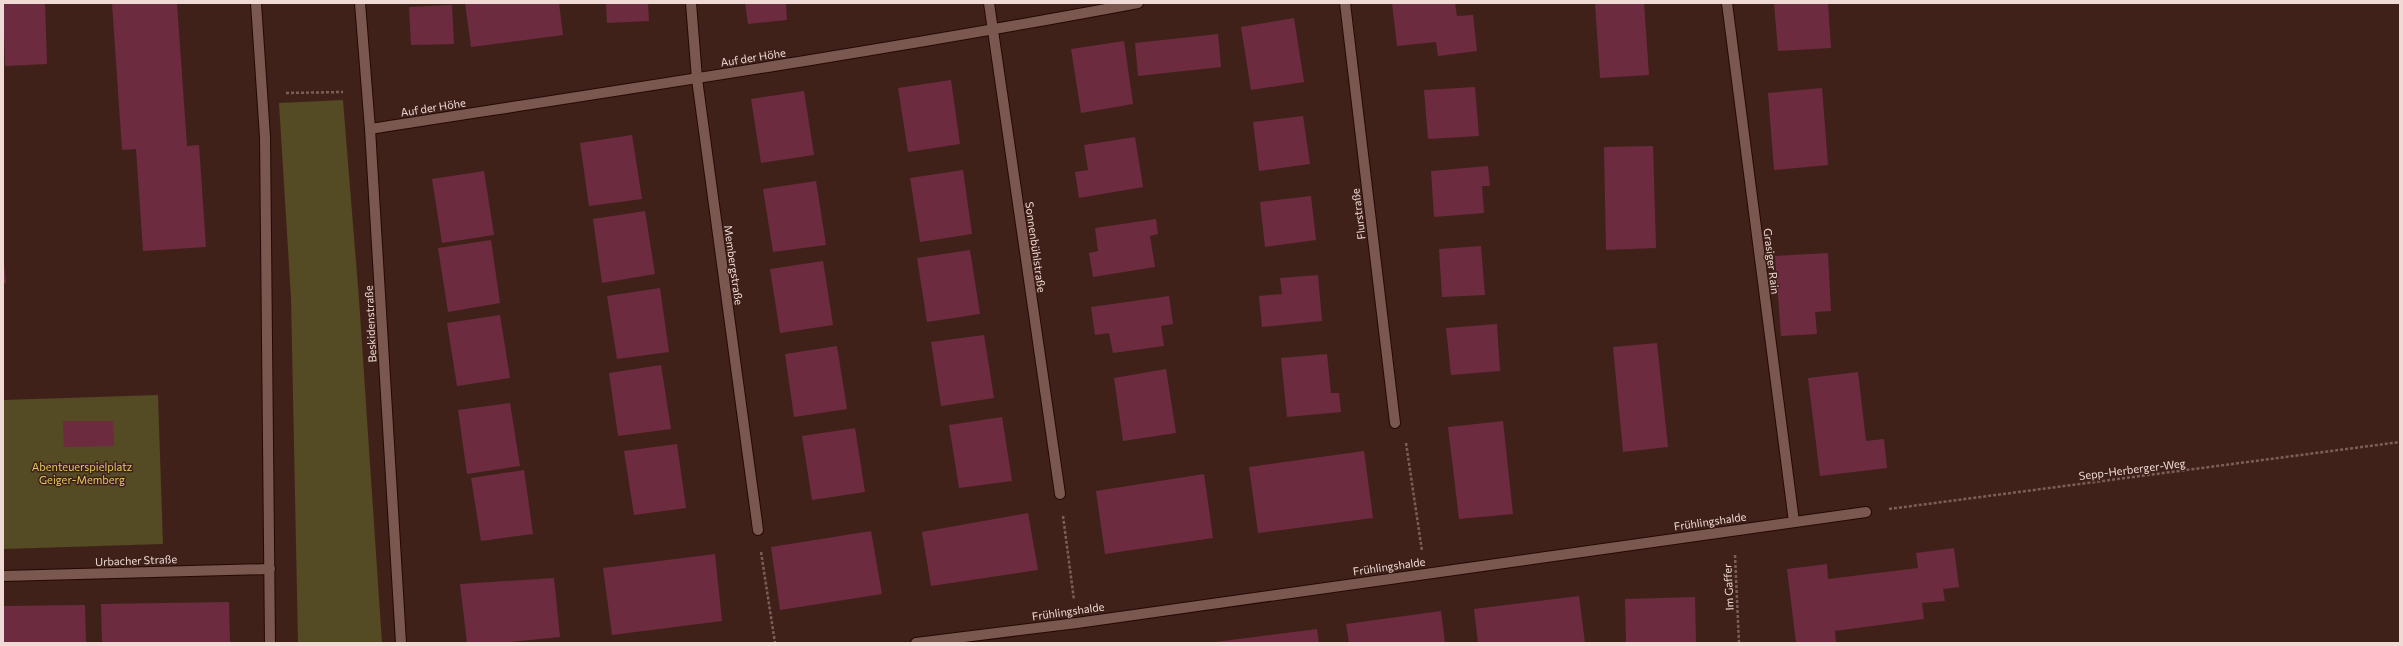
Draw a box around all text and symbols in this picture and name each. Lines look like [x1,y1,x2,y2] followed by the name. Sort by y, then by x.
[720,45,787,69] street label: Auf der Höhe
[400,95,467,119] street label: Auf der Höhe
[1348,187,1368,240] street label: Flurstraße
[1023,201,1049,293] street label: Sonnenbühlstraße
[722,224,746,306] street label: Membergstraße
[1762,227,1782,295] street label: Grasiger Rain
[361,285,379,363] street label: Beskidenstraße
[2078,456,2186,482] street label: Sepp-Herberger-Weg
[32,460,133,486] park label: Abenteuerspielplatz Geiger-Memberg
[1673,509,1747,533] street label: Frühlingshalde
[95,552,177,568] street label: Urbacher Straße
[1352,554,1426,578] street label: Frühlingshalde
[1720,563,1736,611] street label: Im Gaffer
[1031,599,1105,623] street label: Frühlingshalde

